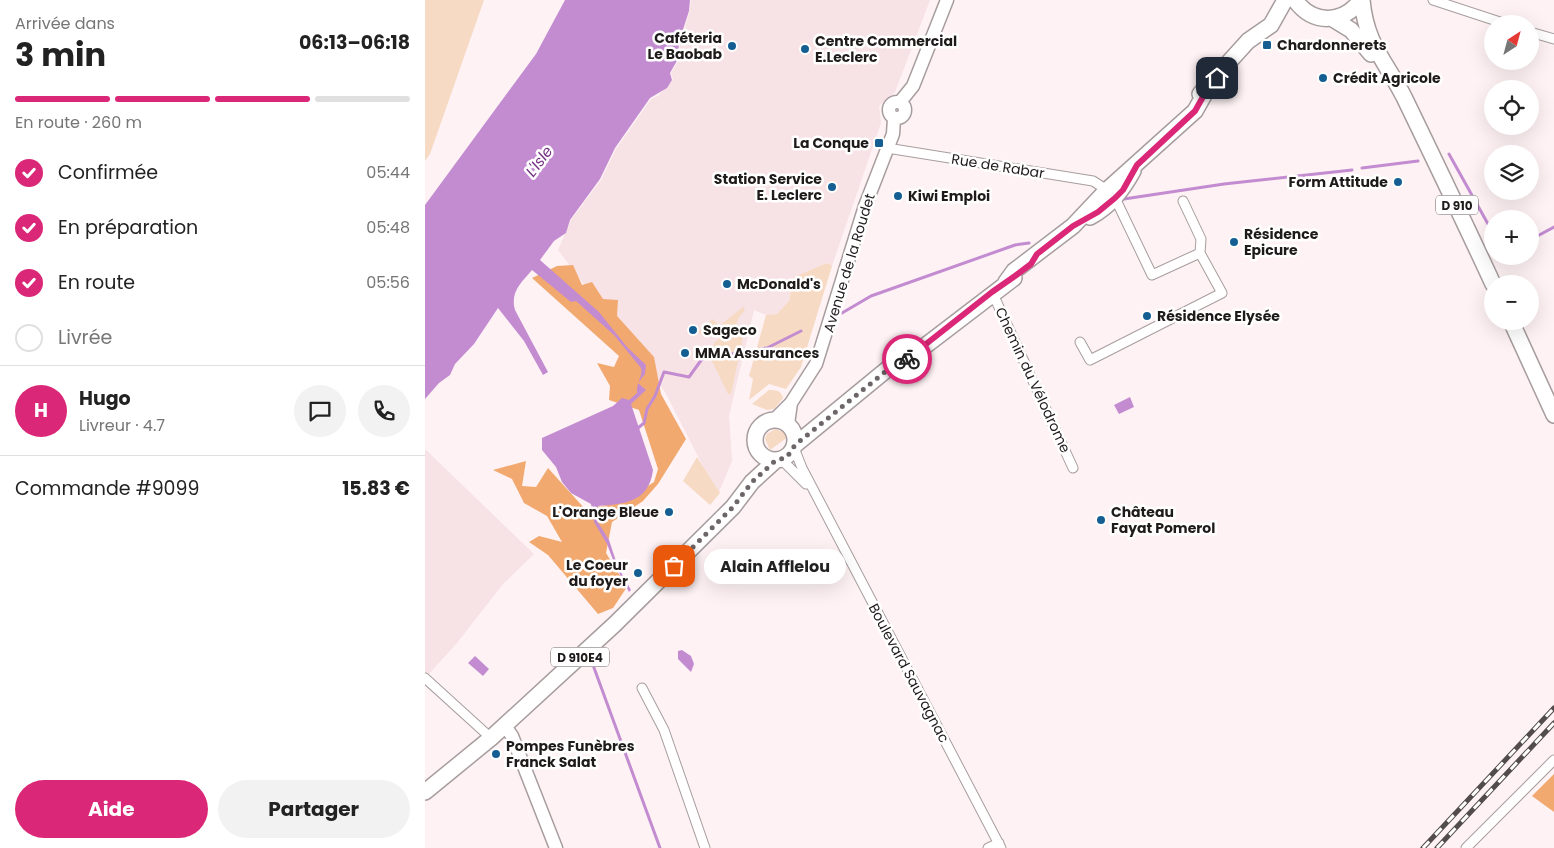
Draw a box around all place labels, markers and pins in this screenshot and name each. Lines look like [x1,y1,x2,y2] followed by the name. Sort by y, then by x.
[648,28,722,64] place label: Caféteria Le Baobab
[815,31,957,67] place label: Centre Commercial E.Leclerc
[1277,35,1387,55] place label: Chardonnerets
[1261,39,1273,51] marker: Chardonnerets
[726,40,738,52] marker: Caféteria Le Baobab
[799,43,811,55] marker: Centre Commercial E.Leclerc
[1196,57,1238,99] pin
[1333,68,1441,88] place label: Crédit Agricole
[1317,72,1329,84] marker: Crédit Agricole
[793,133,869,153] place label: La Conque
[873,137,885,149] marker: La Conque
[714,169,823,205] place label: Station Service E. Leclerc
[1289,172,1388,192] place label: Form Attitude
[1392,176,1404,188] marker: Form Attitude
[826,181,838,193] marker: Station Service E. Leclerc
[908,186,990,206] place label: Kiwi Emploi
[892,190,904,202] marker: Kiwi Emploi
[1244,224,1319,260] place label: Résidence Epicure
[1228,236,1240,248] marker: Résidence Epicure
[737,274,821,294] place label: McDonald's
[721,278,733,290] marker: McDonald's
[1157,306,1280,326] place label: Résidence Elysée
[1141,310,1153,322] marker: Résidence Elysée
[703,320,757,340] place label: Sageco
[687,324,699,336] marker: Sageco
[695,343,819,363] place label: MMA Assurances
[679,347,691,359] marker: MMA Assurances
[552,502,659,522] place label: L'Orange Bleue
[1111,502,1215,538] place label: Château Fayat Pomerol
[663,506,675,518] marker: L'Orange Bleue
[1095,514,1107,526] marker: Château Fayat Pomerol
[653,545,695,587] pin
[704,548,847,584] callout: Alain Afflelou
[566,555,628,591] place label: Le Coeur du foyer
[632,567,644,579] marker: Le Coeur du foyer
[506,736,635,772] place label: Pompes Funèbres Franck Salat
[490,748,502,760] marker: Pompes Funèbres Franck Salat

